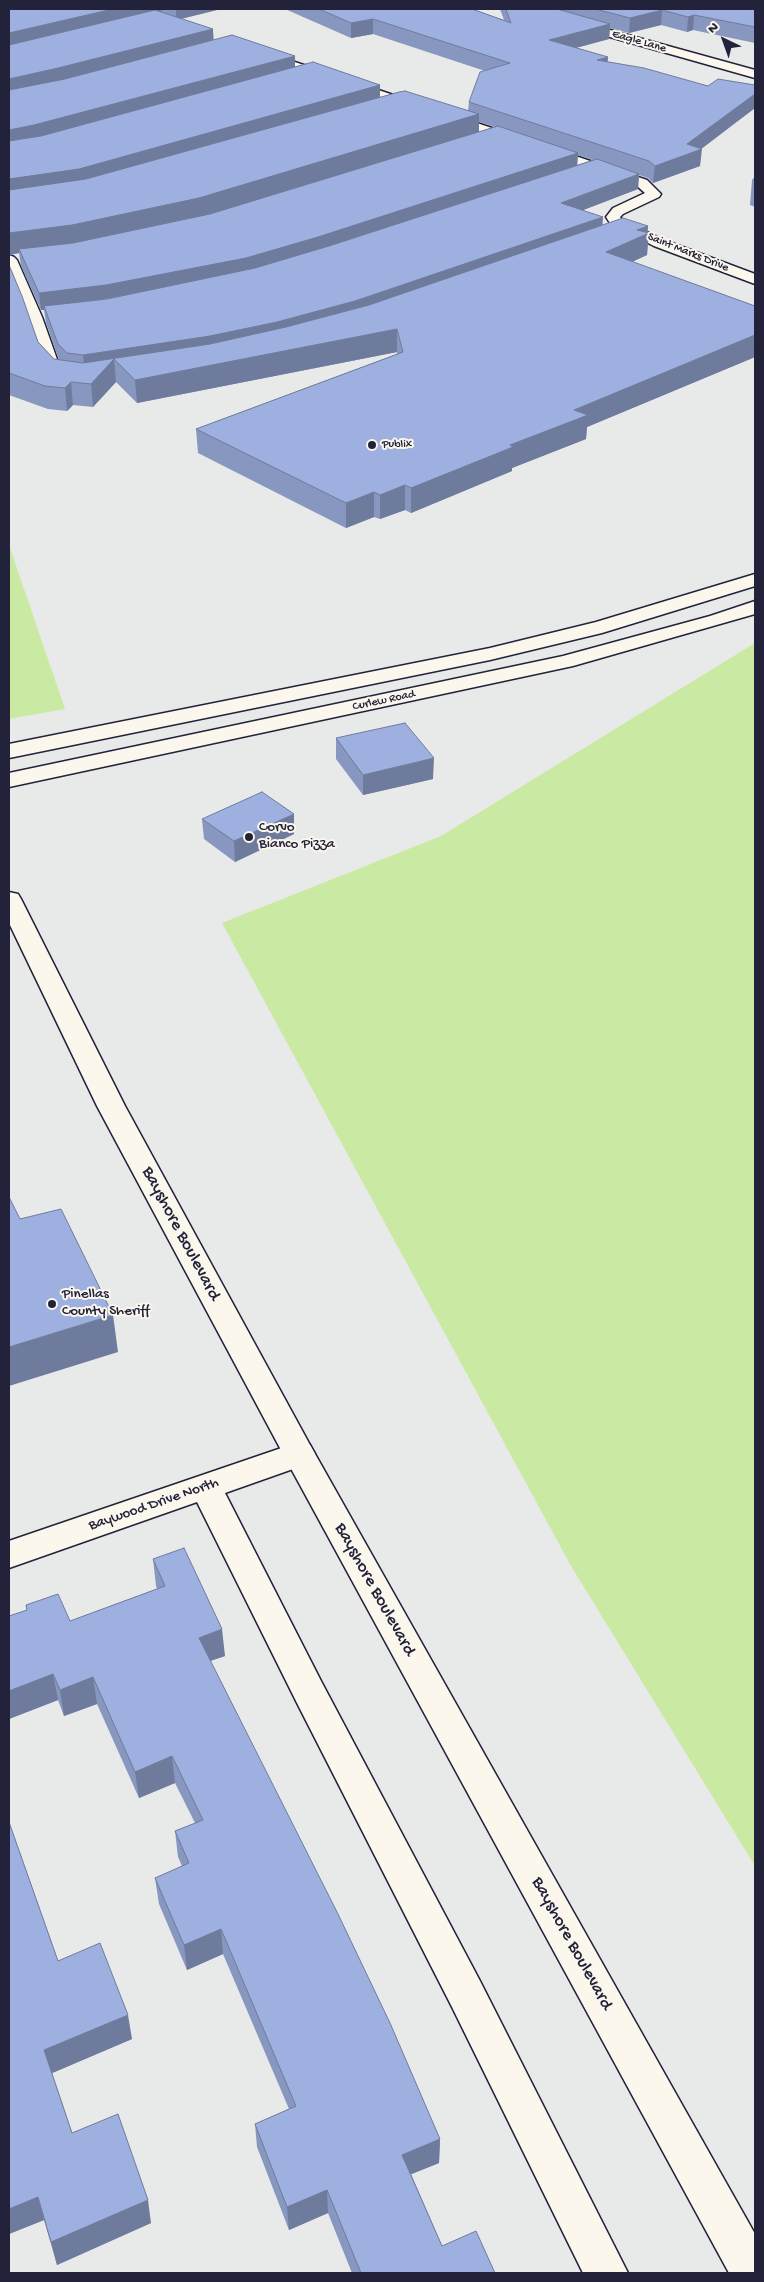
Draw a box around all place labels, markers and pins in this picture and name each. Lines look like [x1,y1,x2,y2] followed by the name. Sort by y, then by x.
[382,438,412,452] place label: Publix
[366,439,378,451] marker: Publix
[259,819,335,854] place label: Corvo Bianco Pizza
[243,831,255,843] marker: Corvo Bianco Pizza
[62,1286,150,1321] place label: Pinellas County Sheriff
[46,1298,58,1310] marker: Pinellas County Sheriff

